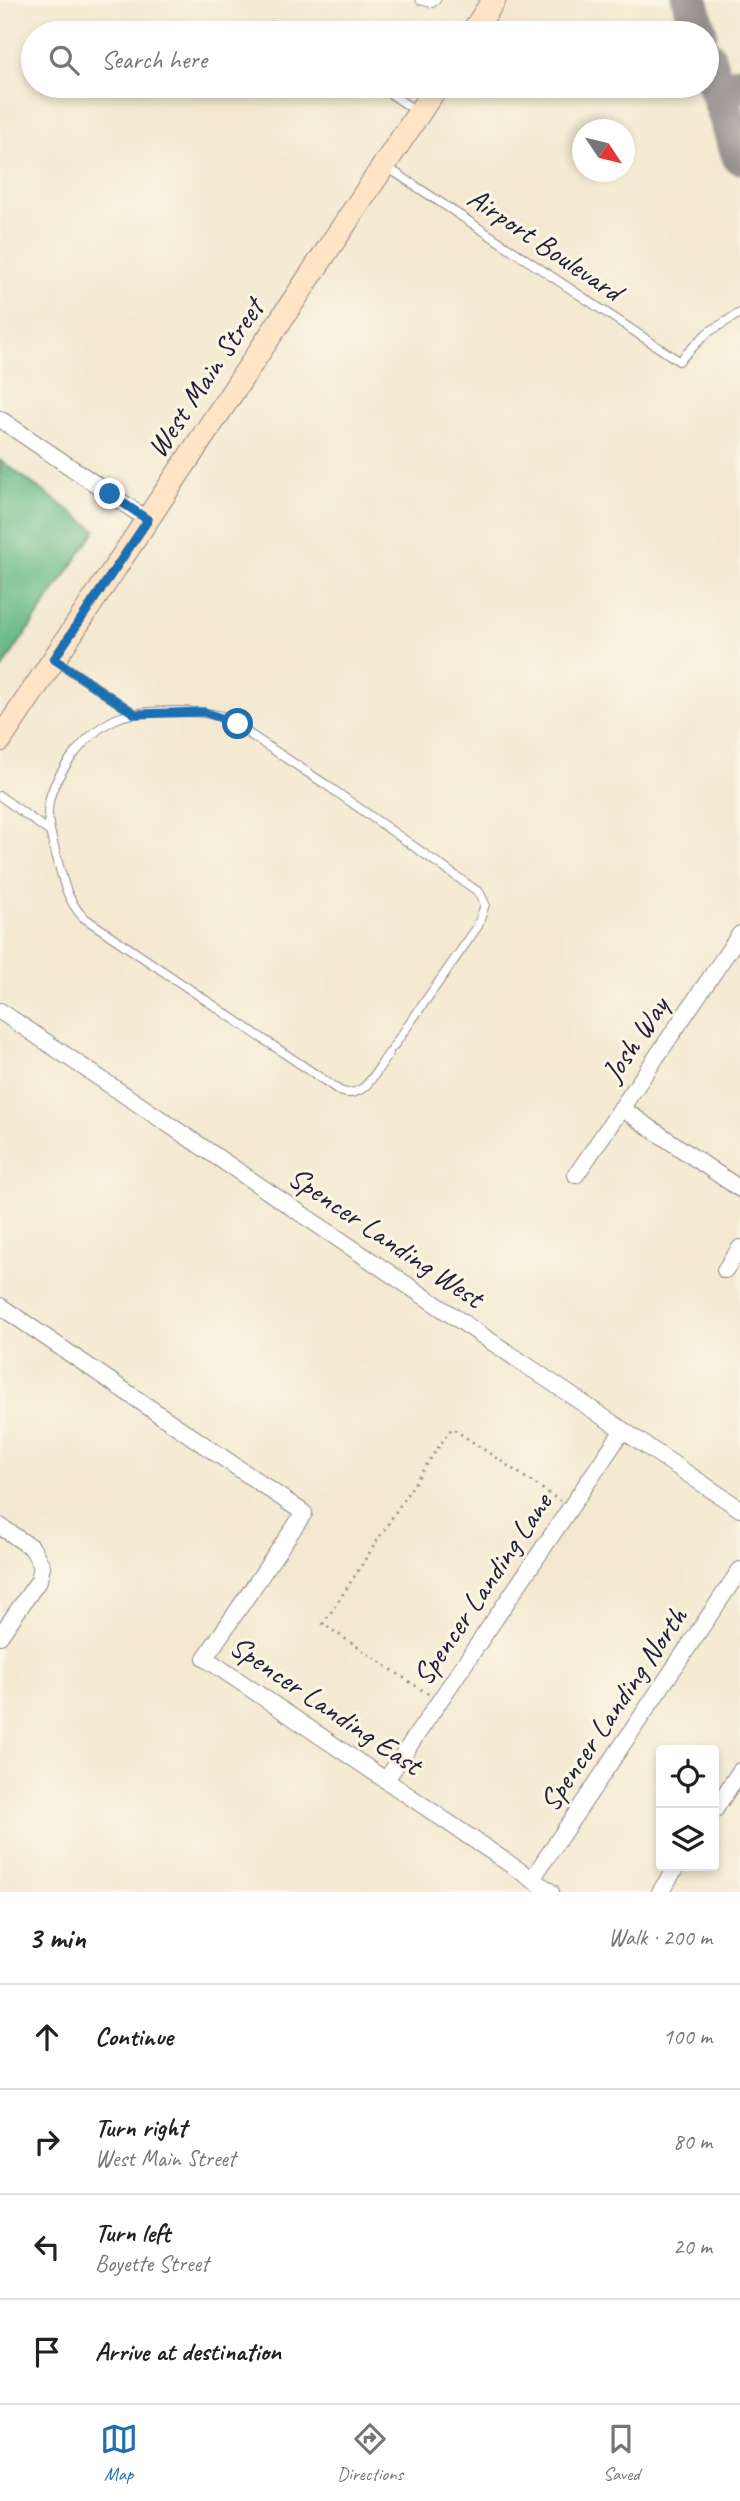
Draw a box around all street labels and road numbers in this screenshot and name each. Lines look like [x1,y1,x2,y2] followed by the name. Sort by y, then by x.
[460,178,633,312] street label: Airport Boulevard
[138,288,274,465] street label: West Main Street
[592,987,679,1090] street label: Josh Way
[281,1158,493,1318] street label: Spencer Landing West
[404,1484,562,1692] street label: Spencer Landing Lane
[531,1598,696,1818] street label: Spencer Landing North
[223,1627,432,1785] street label: Spencer Landing East

